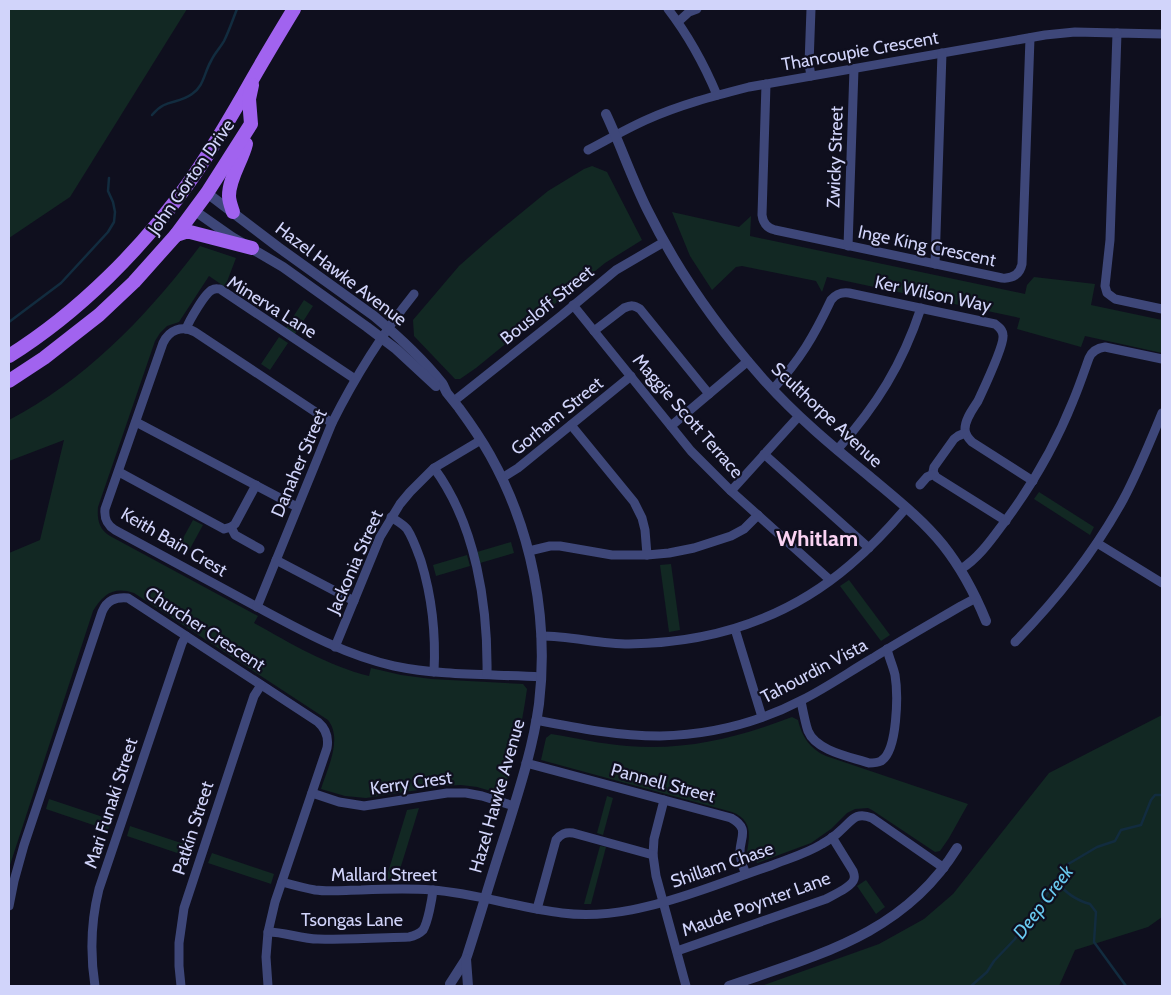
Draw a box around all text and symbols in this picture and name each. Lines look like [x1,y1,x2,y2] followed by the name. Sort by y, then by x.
[780,26,940,76] street label: Thancoupie Crescent
[822,106,848,208] street label: Zwicky Street
[142,115,239,240] street label: John Gorton Drive
[271,217,411,331] street label: Hazel Hawke Avenue
[856,221,998,271] street label: Inge King Crescent
[496,261,598,349] street label: Bousloff Street
[223,271,321,343] street label: Minerva Lane
[873,271,993,317] street label: Ker Wilson Way
[628,349,748,483] street label: Maggie Scott Terrace
[767,358,887,472] street label: Sculthorpe Avenue
[507,372,607,460] street label: Gorham Street
[266,406,332,520] street label: Danaher Street
[117,503,231,581] street label: Keith Bain Crest
[322,507,388,618] street label: Jackonia Street
[776,525,858,552] district label: Whitlam
[141,582,269,676] street label: Churcher Crescent
[757,634,871,708] street label: Tahourdin Vista
[465,717,529,875] street label: Hazel Hawke Avenue
[80,735,142,871] street label: Mari Funaki Street
[609,759,717,807] street label: Pannell Street
[369,766,453,800] street label: Kerry Crest
[168,779,218,877] street label: Patkin Street
[668,837,776,893] street label: Shillam Chase
[1008,860,1079,943] water label: Deep Creek
[331,864,437,886] street label: Mallard Street
[679,867,833,941] street label: Maude Poynter Lane
[301,909,403,931] street label: Tsongas Lane

